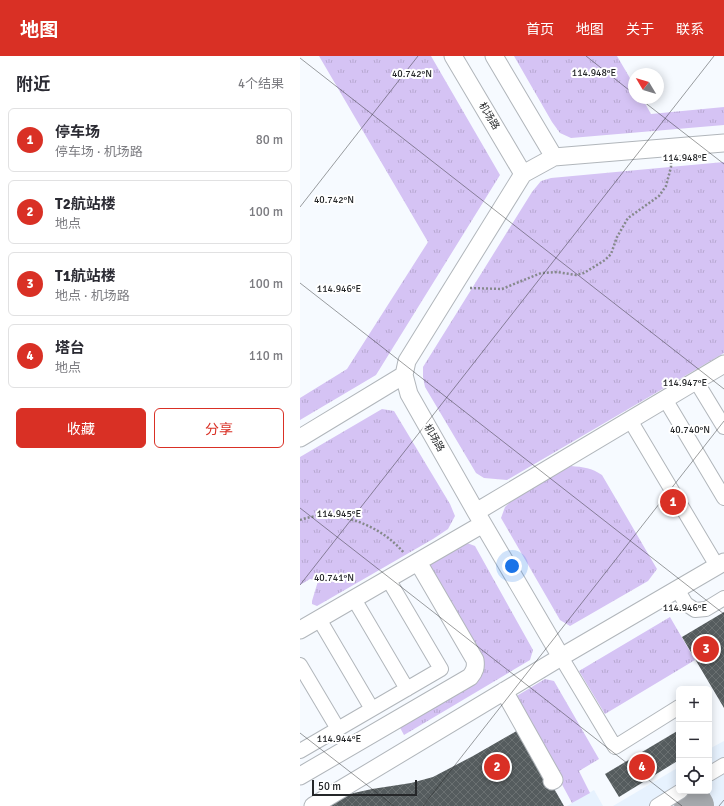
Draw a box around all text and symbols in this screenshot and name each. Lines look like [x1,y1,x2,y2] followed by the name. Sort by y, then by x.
[20,18,58,42] text: 地图
[526,21,554,38] text: 首页
[576,21,604,38] text: 地图
[626,21,654,38] text: 关于
[676,21,704,38] text: 联系
[572,67,617,79] text: 114.948°E
[392,68,432,80] text: 40.742°N
[628,68,664,104] north arrow
[16,74,50,95] text: 附近
[238,76,284,92] text: 4个结果
[476,100,502,132] street label: 机场路
[55,123,100,141] text: 停车场
[26,132,34,148] text: 1
[256,132,283,148] text: 80 m
[55,144,143,160] text: 停车场 · 机场路
[663,152,708,164] text: 114.948°E
[314,194,354,206] text: 40.742°N
[55,195,116,213] text: T2航站楼
[26,204,34,220] text: 2
[249,204,283,220] text: 100 m
[55,216,81,232] text: 地点
[55,267,116,285] text: T1航站楼
[26,276,34,292] text: 3
[249,276,283,292] text: 100 m
[317,283,362,295] text: 114.946°E
[55,288,130,304] text: 地点 · 机场路
[55,339,85,357] text: 塔台
[26,348,34,364] text: 4
[249,348,283,364] text: 110 m
[55,360,81,376] text: 地点
[663,377,708,389] text: 114.947°E
[16,408,146,448] button: 收藏
[154,408,284,448] button: 分享
[421,422,447,454] street label: 机场路
[670,424,710,436] text: 40.740°N
[660,487,686,517] pin: 1
[317,508,362,520] text: 114.945°E
[502,556,522,576] your location
[314,572,354,584] text: 40.741°N
[663,602,708,614] text: 114.946°E
[693,634,719,664] pin: 3
[676,686,712,794] map controls
[676,686,712,722] button: +
[676,722,712,758] button: −
[317,733,362,745] text: 114.944°E
[484,752,510,782] pin: 2
[629,752,655,782] pin: 4
[676,758,712,794] button: locate
[312,778,417,797] scale bar
[318,780,341,793] text: 50 m

